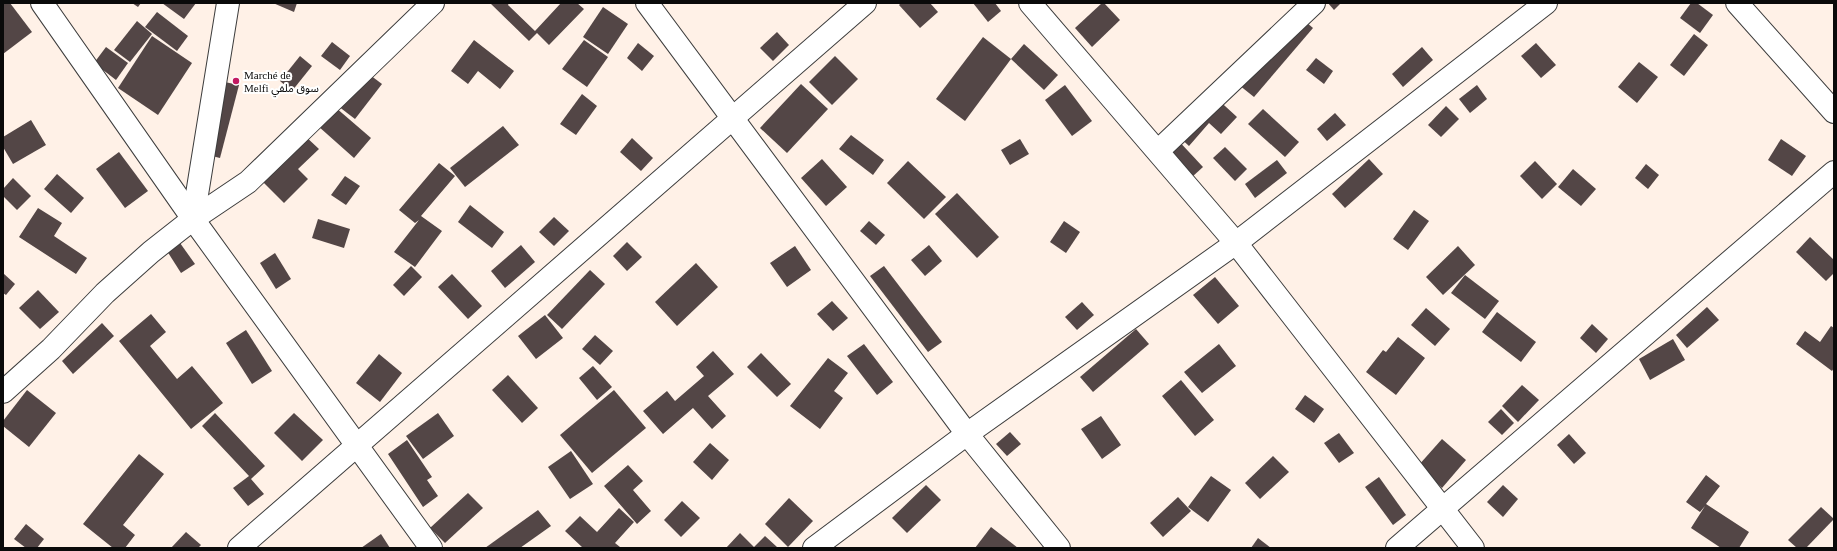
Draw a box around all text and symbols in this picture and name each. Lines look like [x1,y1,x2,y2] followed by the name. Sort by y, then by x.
[244,69,319,98] place label: Marché de Melfi سوق ملفي
[231,76,241,86] marker: Marché de Melfi سوق ملفي

